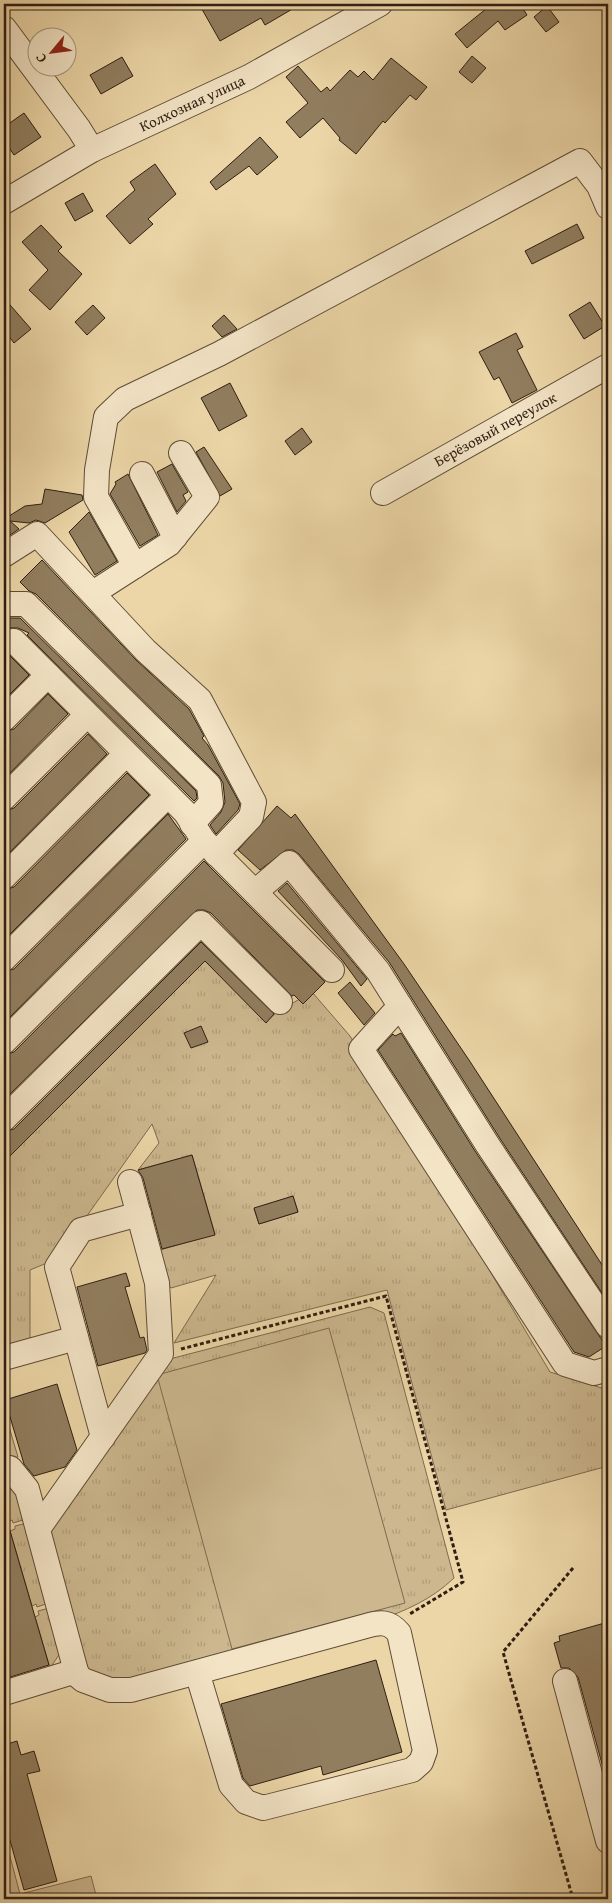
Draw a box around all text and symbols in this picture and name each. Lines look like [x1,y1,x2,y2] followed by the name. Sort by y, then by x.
[28,28,78,78] north arrow
[30,50,51,67] text: С
[136,69,249,137] street label: Колхозная улица
[430,387,560,471] street label: Берёзовый переулок

